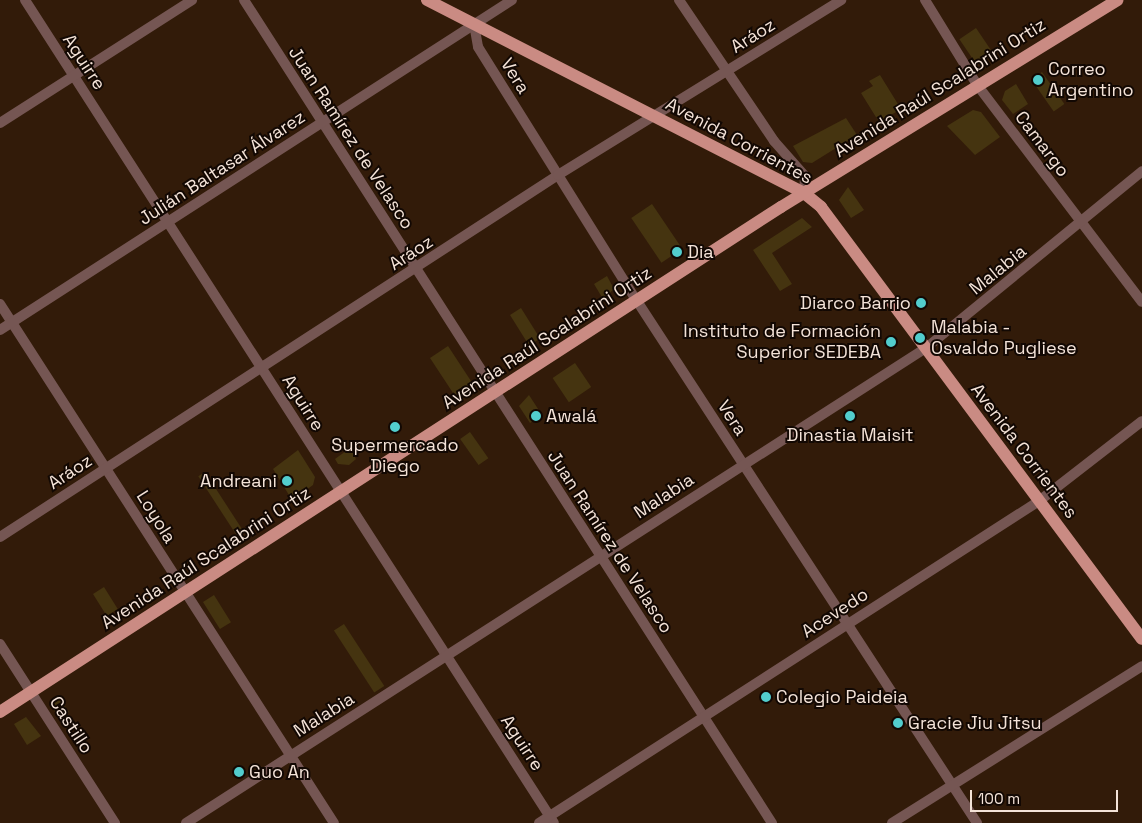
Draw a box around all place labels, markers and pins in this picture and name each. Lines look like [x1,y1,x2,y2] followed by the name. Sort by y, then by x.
[1048,59,1134,102] place label: Correo Argentino
[1032,74,1044,86] marker: Correo Argentino
[687,241,714,263] place label: Dia
[671,246,683,258] marker: Dia
[800,292,911,314] place label: Diarco Barrio
[915,297,927,309] marker: Diarco Barrio
[931,317,1077,359] place label: Malabia - Osvaldo Pugliese
[683,321,881,364] place label: Instituto de Formación Superior SEDEBA
[913,331,927,345] marker: Malabia - Osvaldo Pugliese
[885,336,897,348] marker: Instituto de Formación Superior SEDEBA
[546,405,597,427] place label: Awalá
[530,410,542,422] marker: Awalá
[844,410,856,422] marker: Dinastia Maisit
[389,421,401,433] marker: Supermercado Diego
[786,424,914,446] place label: Dinastia Maisit
[331,435,459,478] place label: Supermercado Diego
[200,470,277,492] place label: Andreani
[281,475,293,487] marker: Andreani
[776,686,908,708] place label: Colegio Paideia
[760,691,772,703] marker: Colegio Paideia
[908,712,1042,734] place label: Gracie Jiu Jitsu
[892,717,904,729] marker: Gracie Jiu Jitsu
[249,761,310,783] place label: Guo An
[233,766,245,778] marker: Guo An

